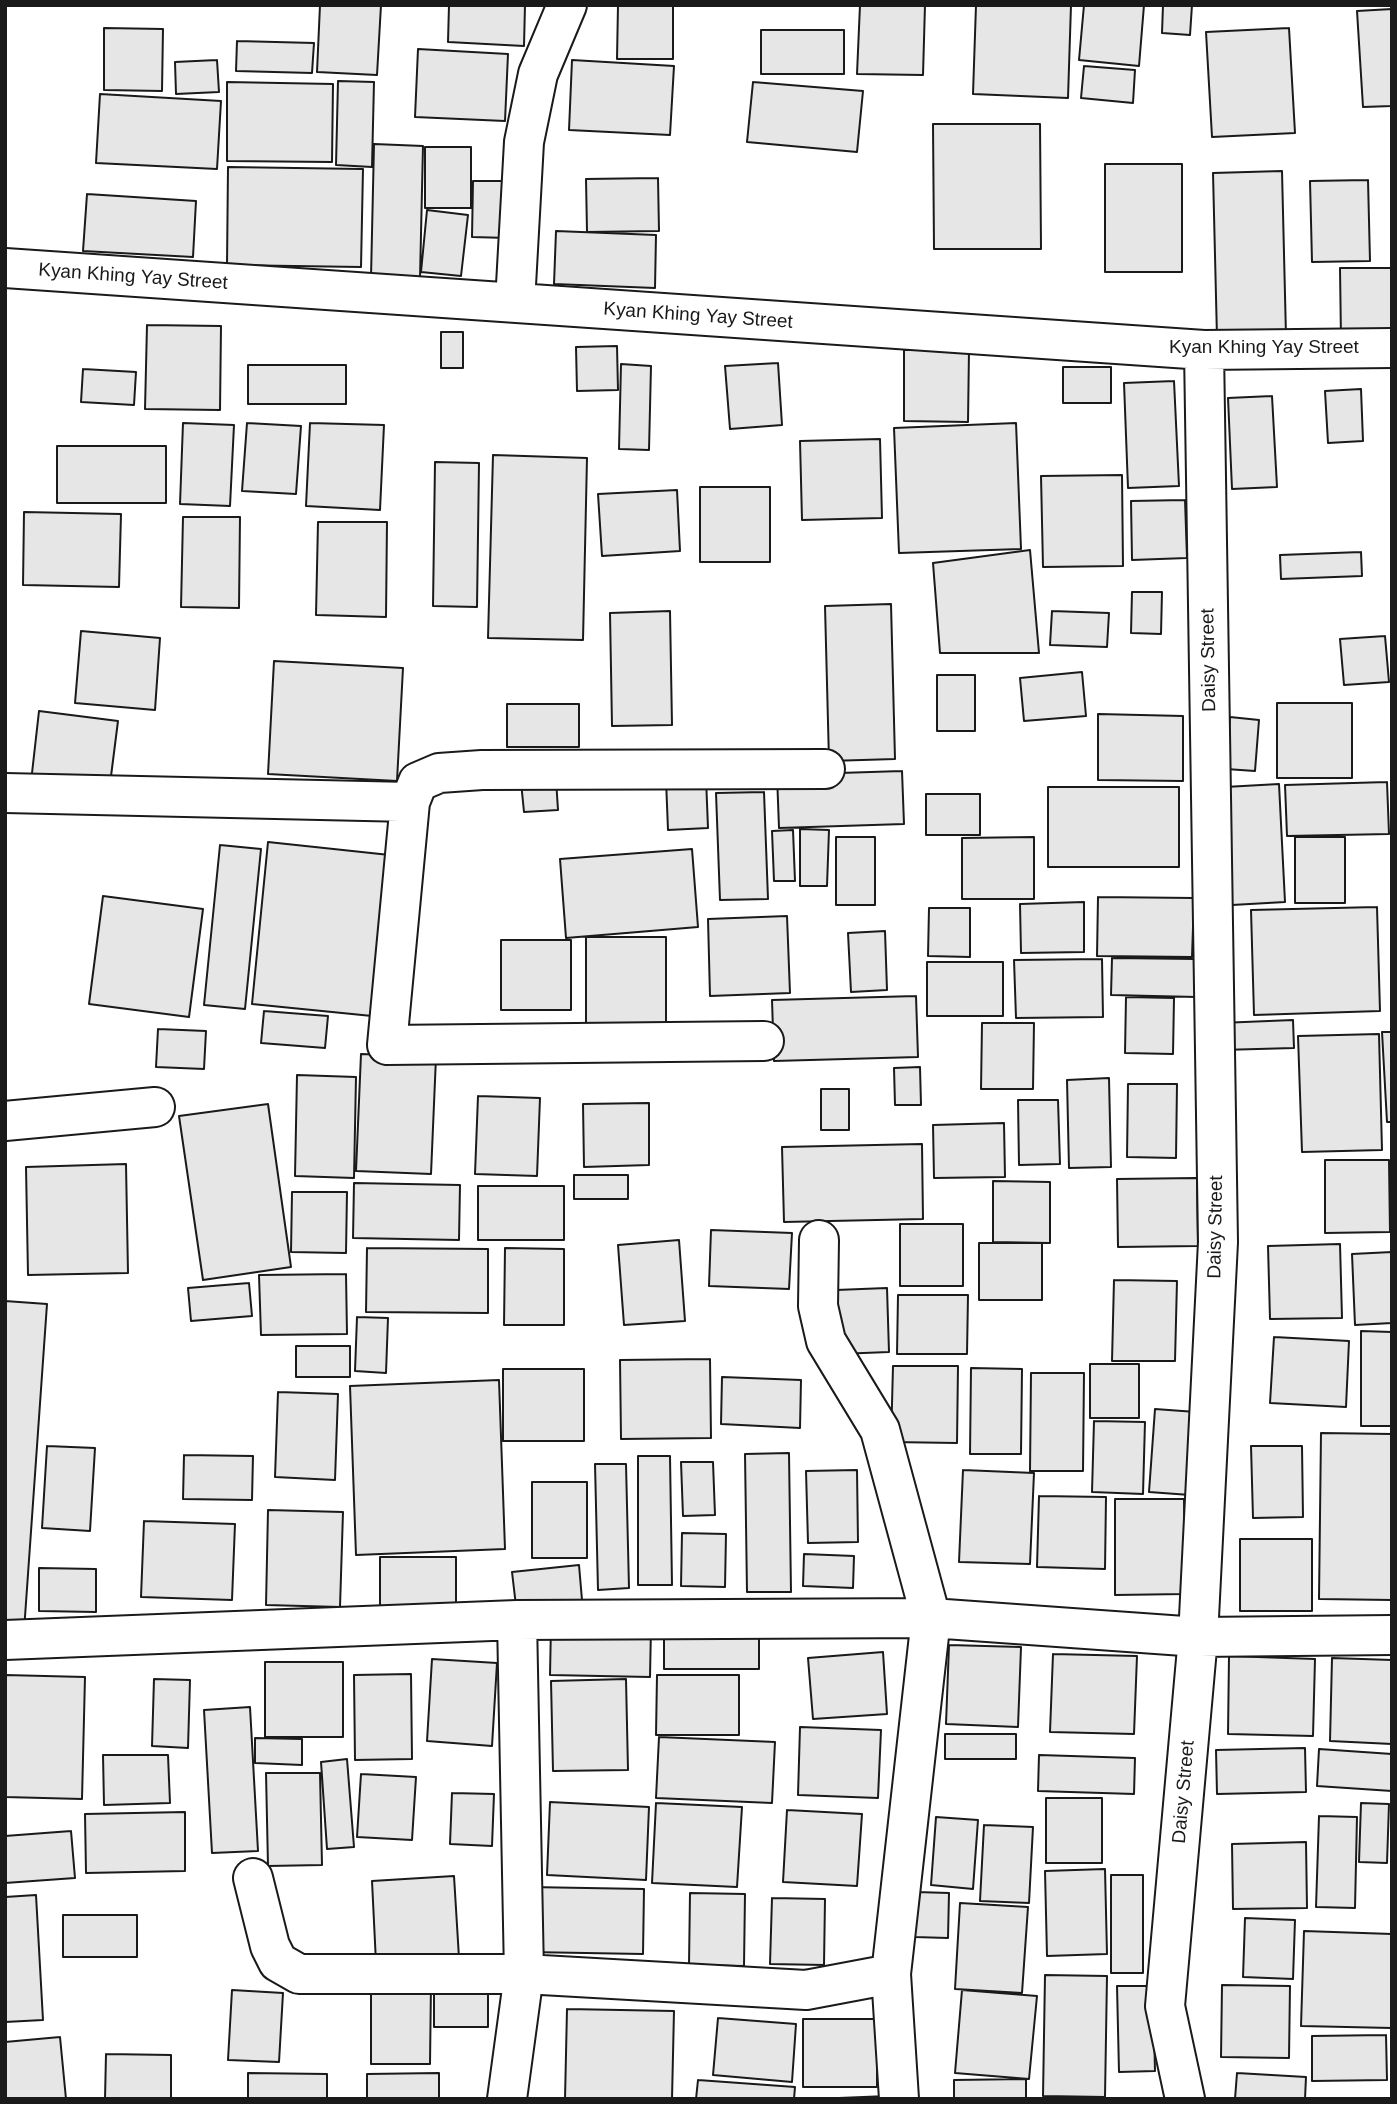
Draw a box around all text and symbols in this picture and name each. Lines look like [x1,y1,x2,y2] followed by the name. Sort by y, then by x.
[38,259,228,295] street label: Kyan Khing Yay Street
[603,298,793,334] street label: Kyan Khing Yay Street
[1169,337,1359,359] street label: Kyan Khing Yay Street
[1197,608,1221,712] street label: Daisy Street
[1204,1175,1228,1279] street label: Daisy Street
[1168,1739,1200,1845] street label: Daisy Street

